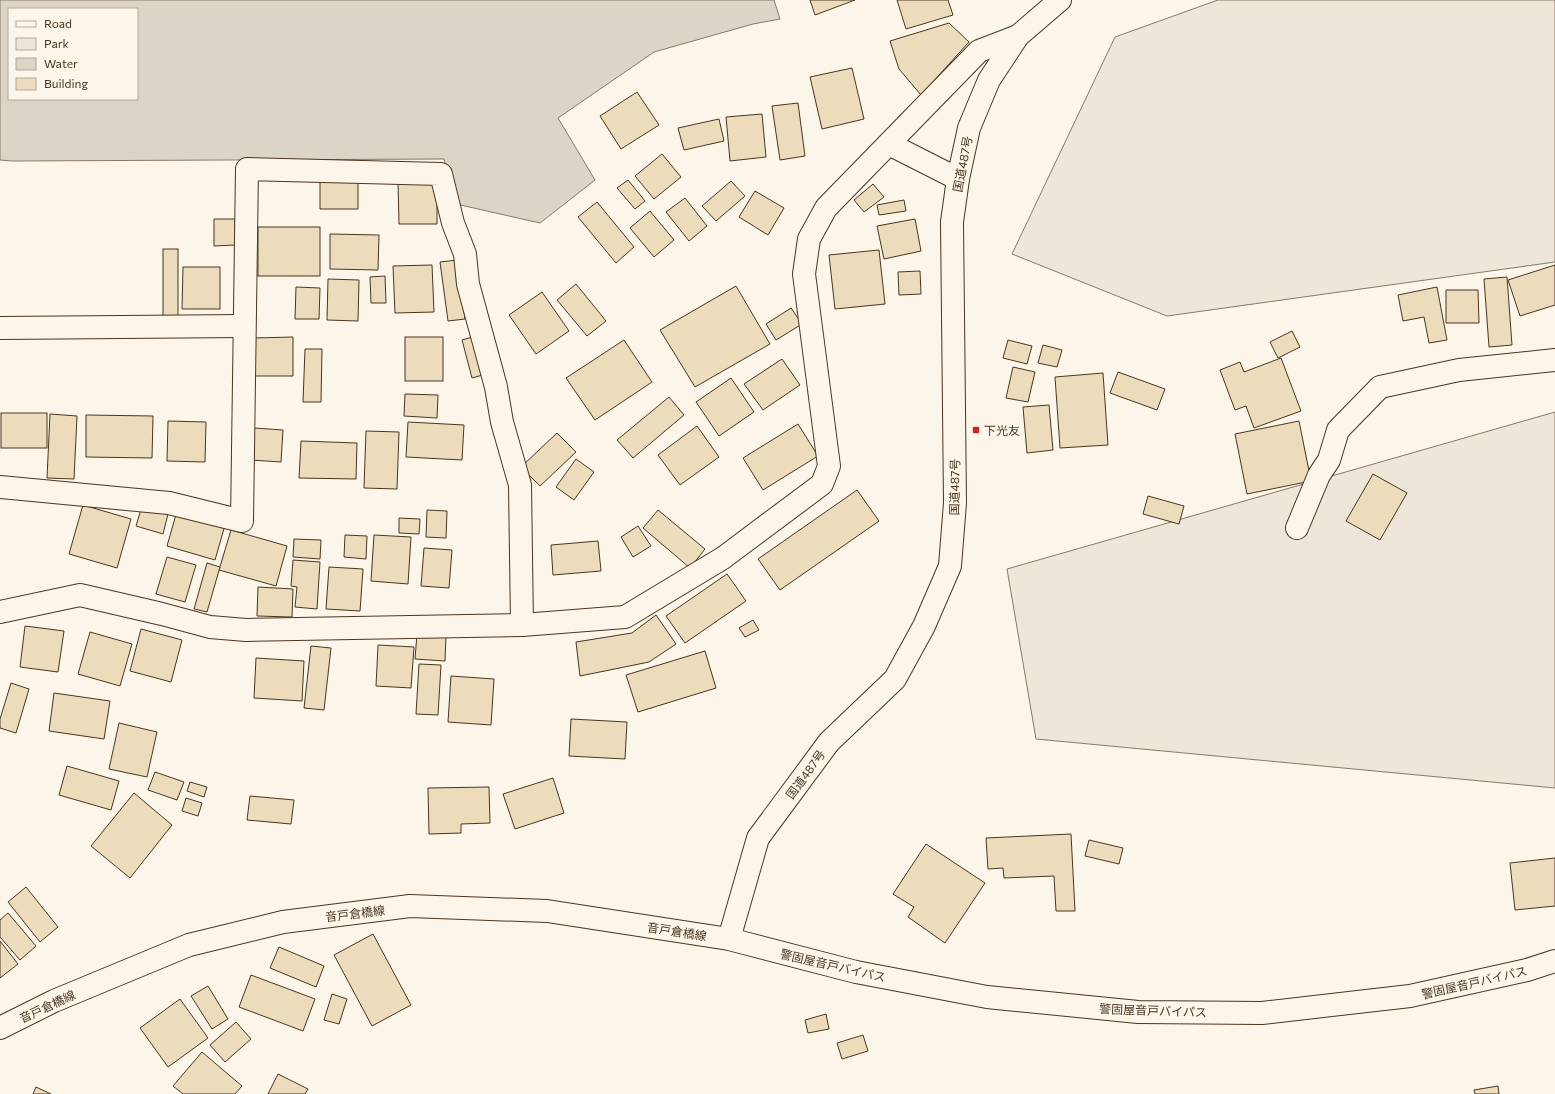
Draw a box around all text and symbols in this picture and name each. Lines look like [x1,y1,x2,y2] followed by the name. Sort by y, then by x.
[8,8,138,100] legend
[44,16,72,30] text: Road
[44,36,70,50] text: Park
[44,56,78,70] text: Water
[44,76,88,90] text: Building
[950,135,974,193] street label: 国道487号
[984,423,1020,437] place label: 下光友
[971,425,981,435] marker: 下光友
[947,458,961,516] street label: 国道487号
[783,747,827,801] street label: 国道487号
[324,902,386,924] street label: 音戸倉橋線
[646,919,708,943] street label: 音戸倉橋線
[779,946,887,984] street label: 警固屋音戸バイパス
[1420,963,1528,1001] street label: 警固屋音戸バイパス
[17,987,77,1025] street label: 音戸倉橋線
[1099,1001,1207,1019] street label: 警固屋音戸バイパス

